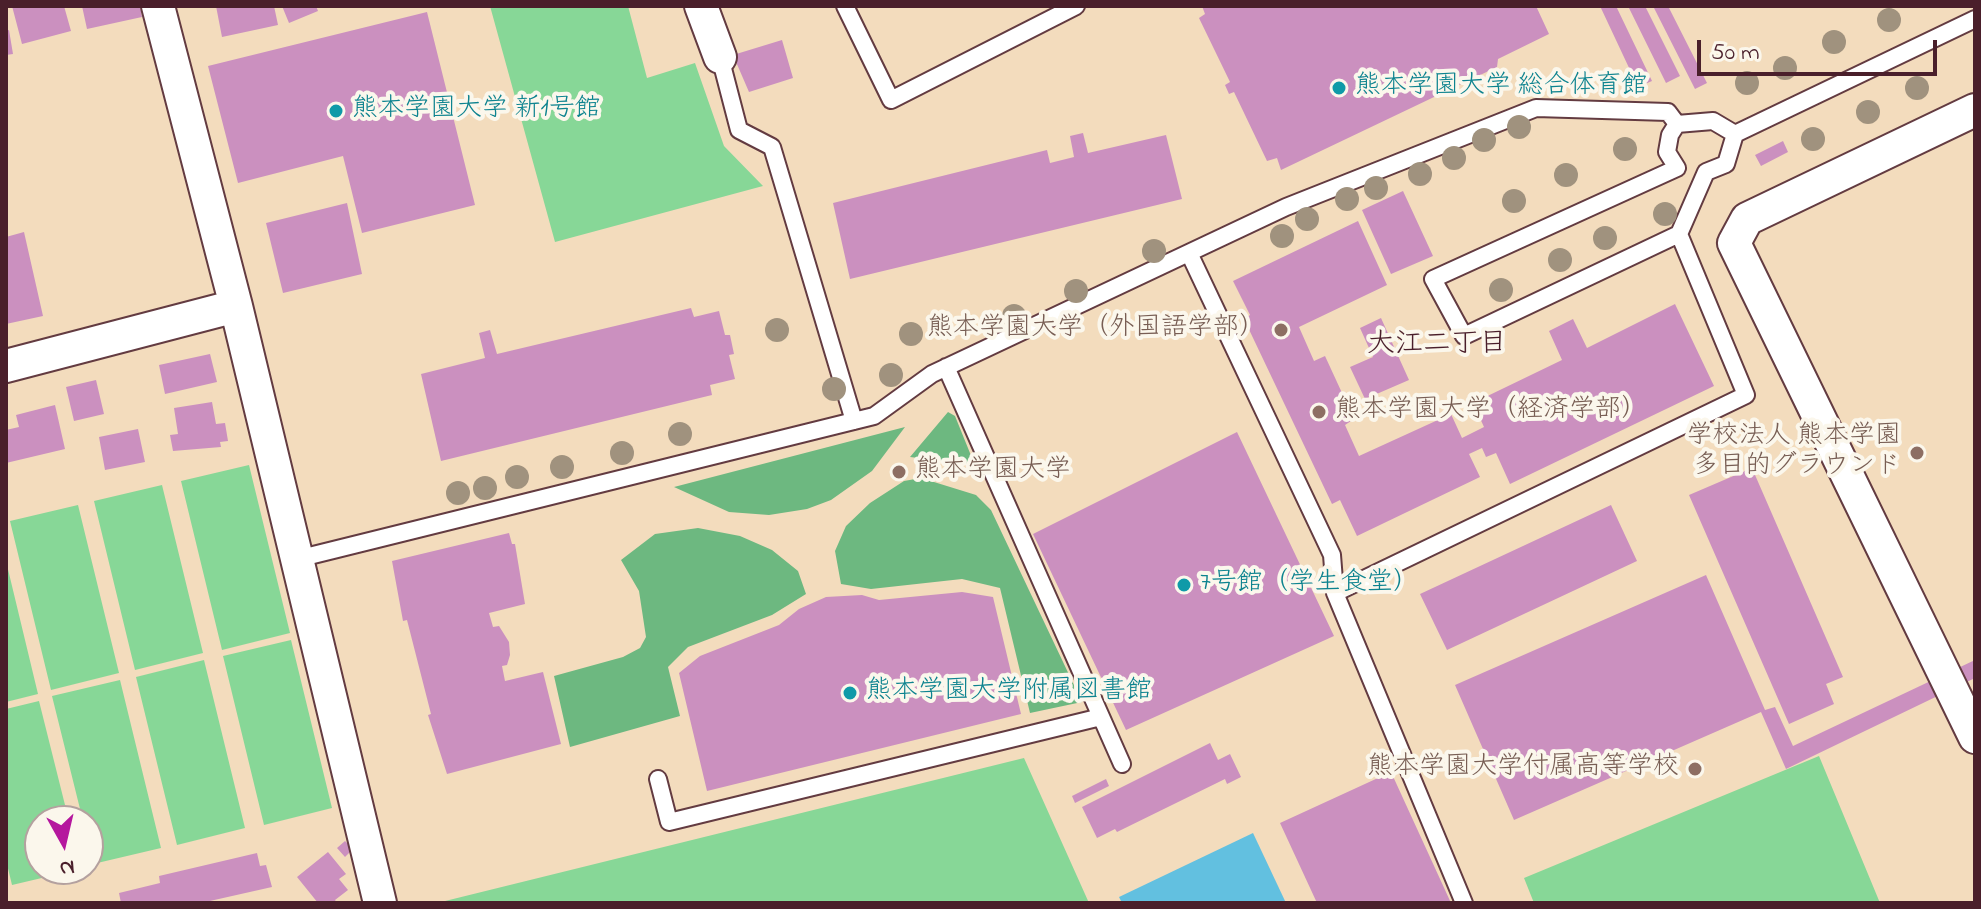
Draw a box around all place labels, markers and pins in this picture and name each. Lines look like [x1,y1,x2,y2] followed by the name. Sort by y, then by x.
[1355,72,1647,104] place label: 熊本学園大学 総合体育館
[1330,79,1348,97] marker: 熊本学園大学 総合体育館
[352,95,601,127] place label: 熊本学園大学 新1号館
[327,102,345,120] marker: 熊本学園大学 新1号館
[927,314,1265,346] place label: 熊本学園大学（外国語学部）
[1272,321,1290,339] marker: 熊本学園大学（外国語学部）
[1335,396,1647,428] place label: 熊本学園大学（経済学部）
[1310,403,1328,421] marker: 熊本学園大学（経済学部）
[1687,422,1901,484] place label: 学校法人 熊本学園 多目的グラウンド
[1908,444,1926,462] marker: 学校法人 熊本学園 多目的グラウンド
[915,456,1071,488] place label: 熊本学園大学
[890,463,908,481] marker: 熊本学園大学
[1200,569,1419,601] place label: 7号館（学生食堂）
[1175,576,1193,594] marker: 7号館（学生食堂）
[866,677,1152,709] place label: 熊本学園大学附属図書館
[841,684,859,702] marker: 熊本学園大学附属図書館
[1367,753,1679,785] place label: 熊本学園大学付属高等学校
[1686,760,1704,778] marker: 熊本学園大学付属高等学校

